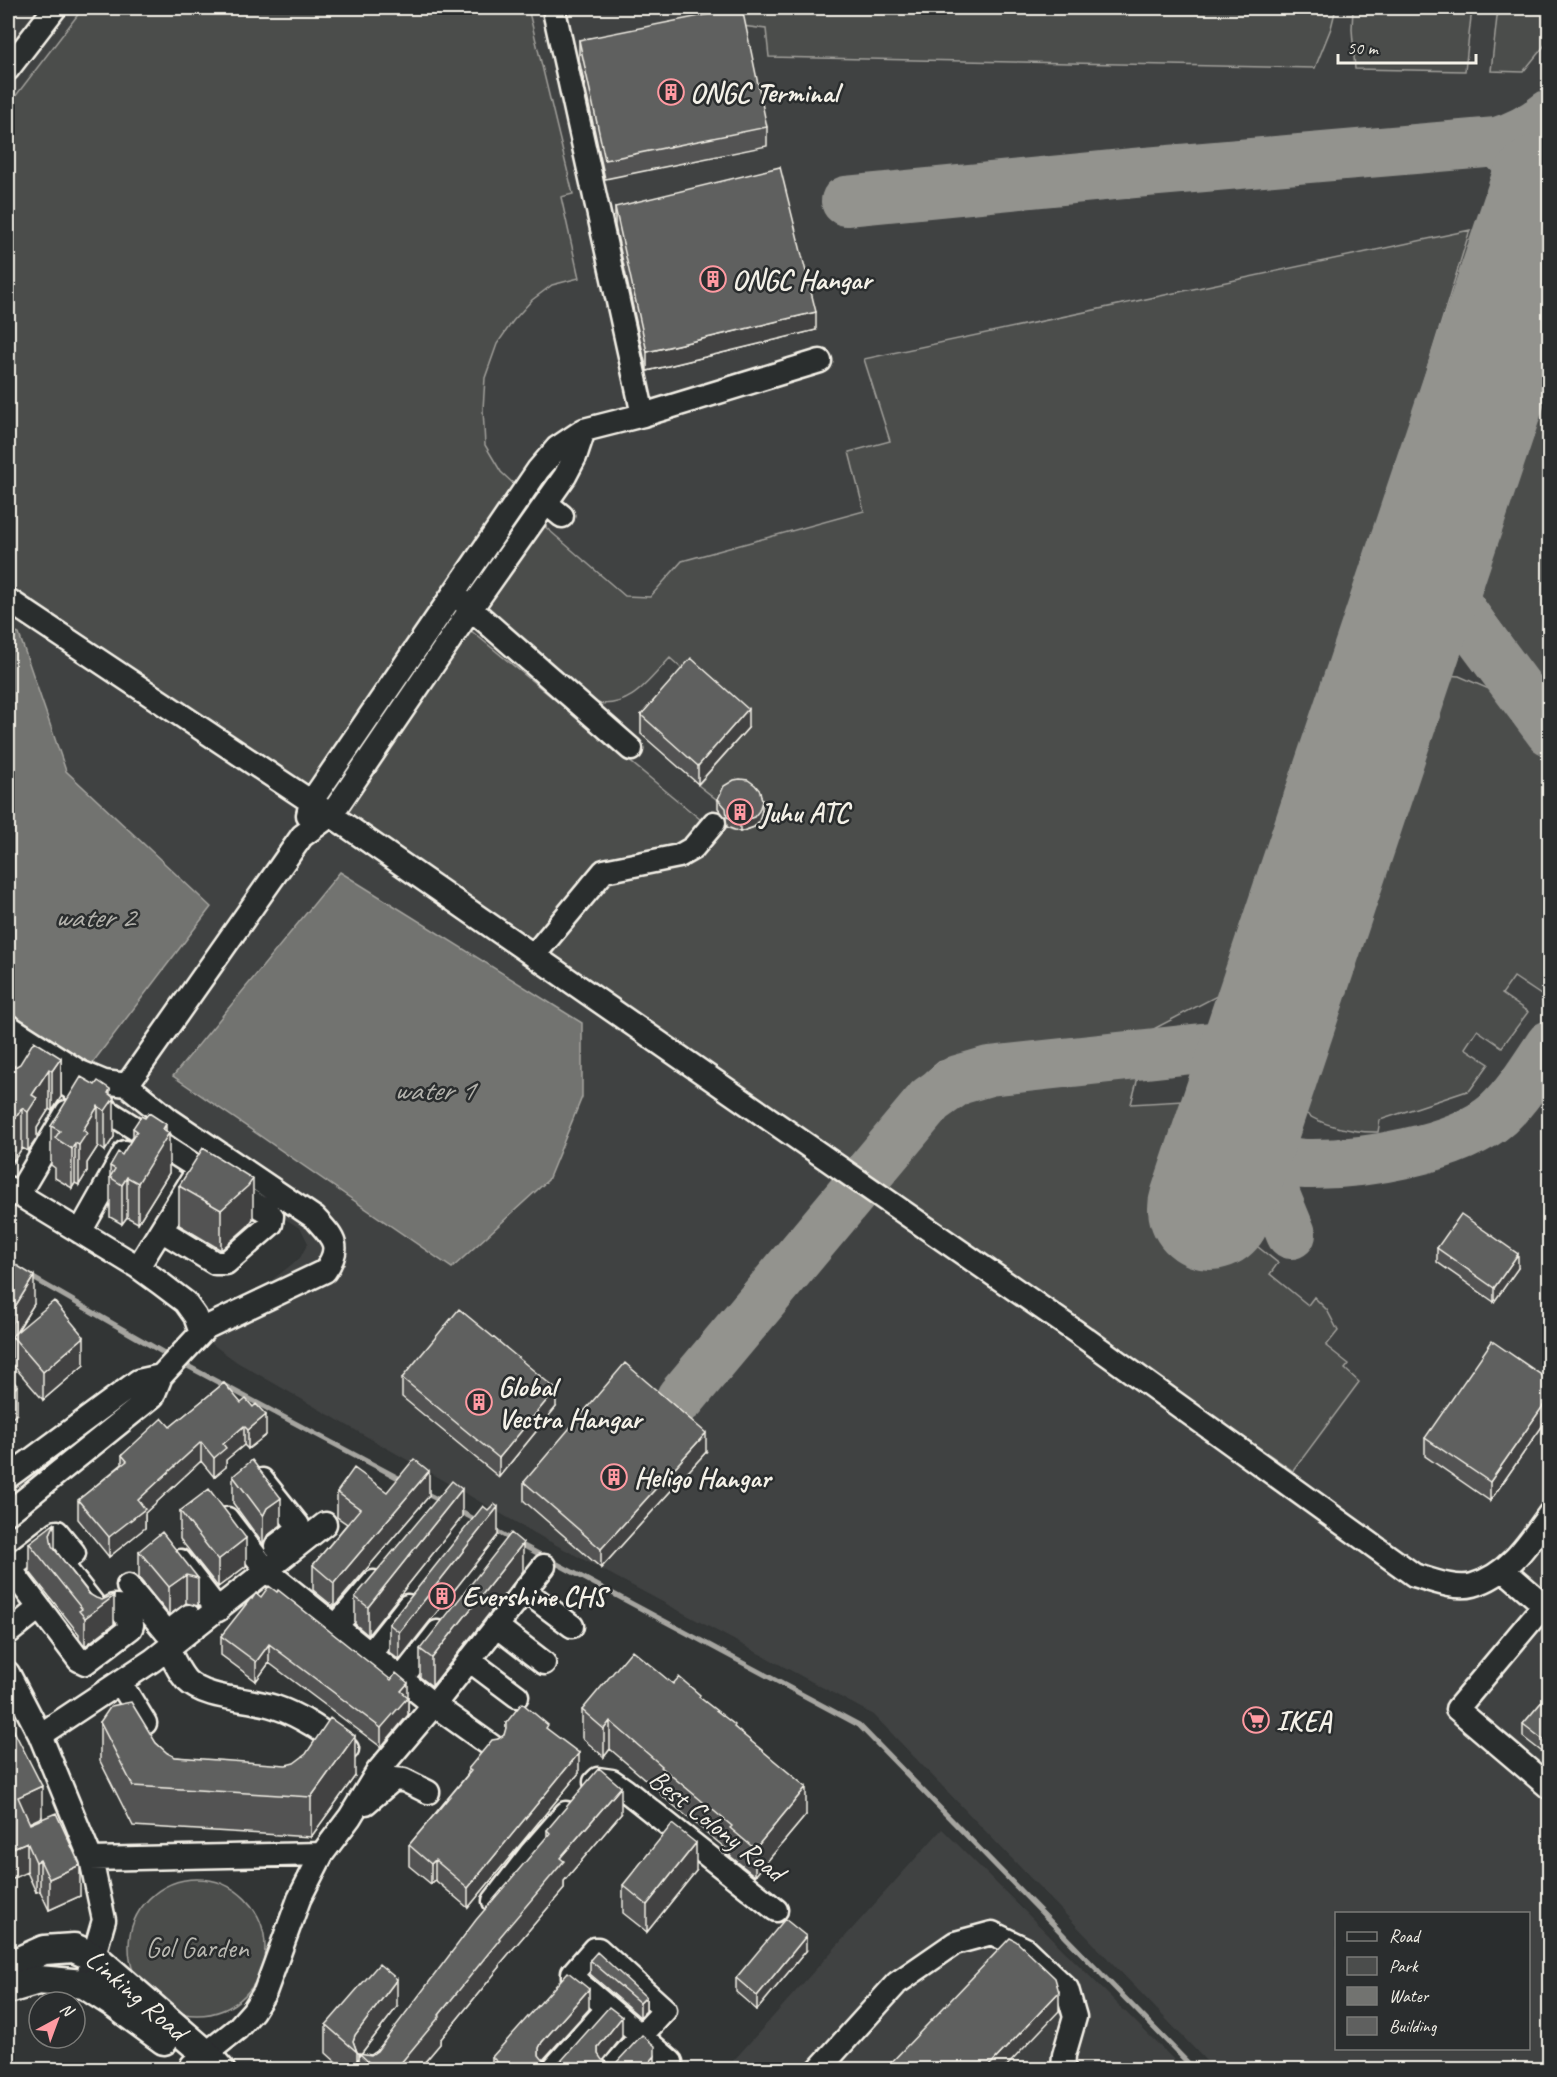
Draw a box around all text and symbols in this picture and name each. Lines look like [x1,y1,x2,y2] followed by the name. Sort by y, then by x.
[1338,27,1476,65] scale bar
[1347,37,1380,59] text: 50 m
[690,75,844,110] place label: ONGC Terminal
[656,77,686,107] building icon: ONGC Terminal
[732,262,874,297] place label: ONGC Hangar
[698,264,728,294] building icon: ONGC Hangar
[758,795,853,830] place label: Juhu ATC
[725,797,755,827] building icon: Juhu ATC
[54,898,138,936] water label: water 2
[393,1071,478,1109] water label: water 1
[498,1369,644,1436] place label: Global Vectra Hangar
[464,1387,494,1417] building icon: Global Vectra Hangar
[634,1460,773,1495] place label: Heligo Hangar
[599,1462,629,1492] building icon: Heligo Hangar
[462,1579,611,1614] place label: Evershine CHS
[427,1581,457,1611] building icon: Evershine CHS
[1276,1703,1333,1738] place label: IKEA
[1241,1705,1271,1735] supermarket icon: IKEA
[642,1761,795,1891] street label: Best Colony Road
[1335,1912,1530,2050] legend
[1389,1925,1422,1947] text: Road
[146,1930,250,1965] park label: Gol Garden
[79,1941,198,2050] street label: Linking Road
[1389,1955,1419,1977] text: Park
[1389,1985,1430,2007] text: Water
[27,1990,87,2050] north arrow
[56,1999,79,2022] text: N
[1389,2015,1438,2037] text: Building

